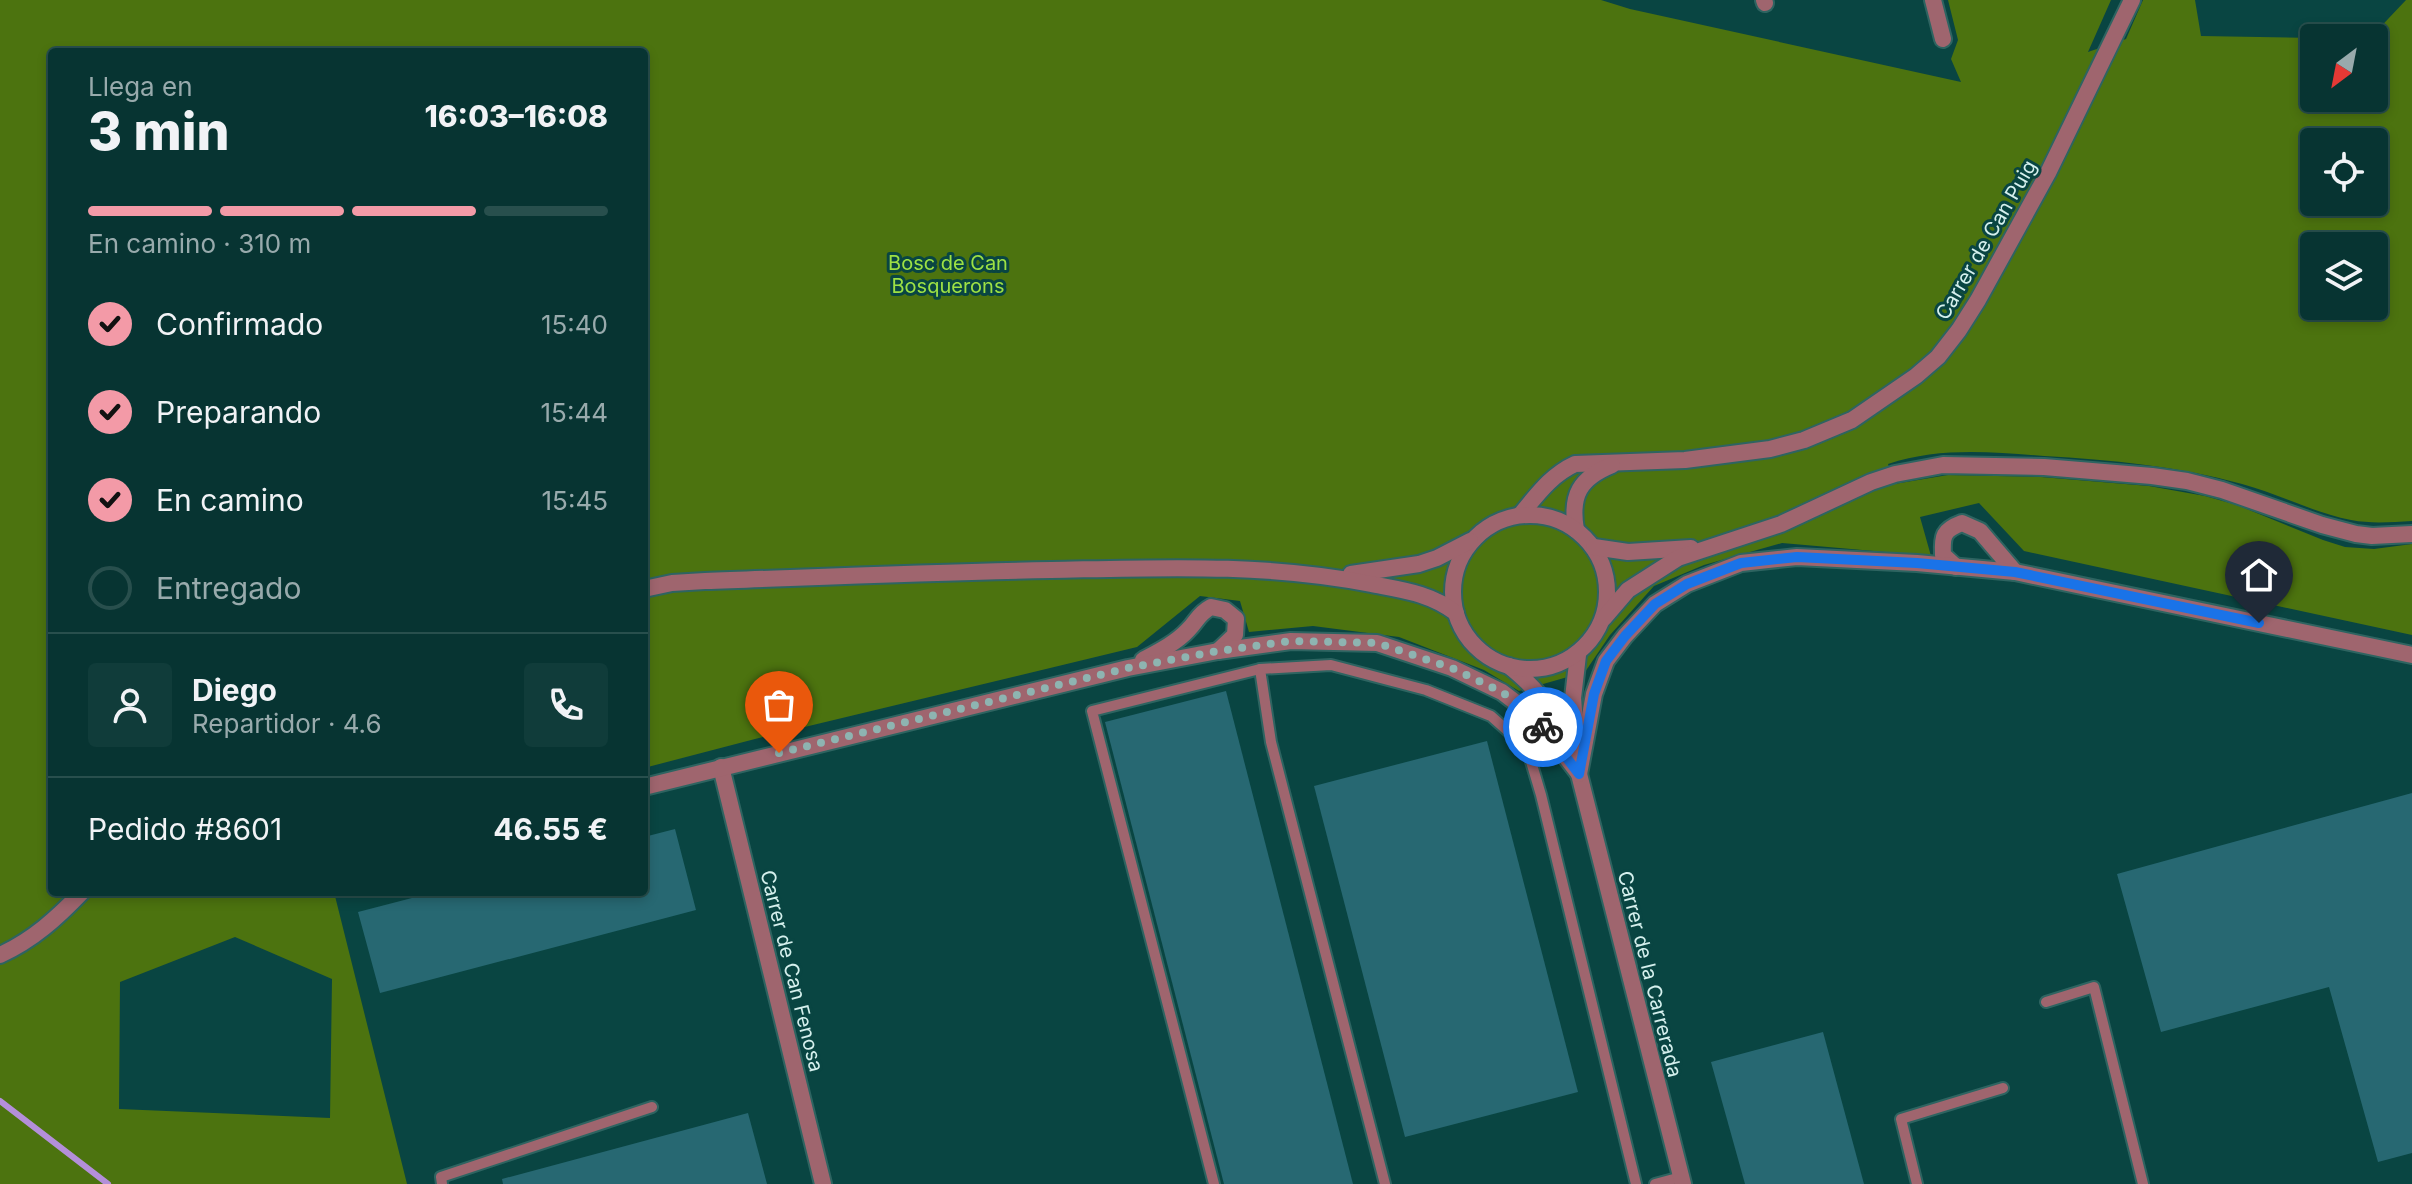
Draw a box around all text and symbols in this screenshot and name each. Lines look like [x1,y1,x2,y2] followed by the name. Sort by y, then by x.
[2300,24,2388,112] north arrow
[2300,24,2388,320] map controls
[88,71,193,102] text: Llega en
[425,98,608,134] text: 16:03–16:08
[88,100,230,163] text: 3 min
[2300,128,2388,216] button: locate
[1931,156,2041,324] street label: Carrer de Can Puig
[88,228,311,259] text: En camino · 310 m
[2300,232,2388,320] button: layers
[888,251,1008,298] park label: Bosc de Can Bosquerons
[88,302,132,346] icon: check
[156,306,323,342] text: Confirmado
[541,309,608,340] text: 15:40
[88,390,132,434] icon: check
[156,394,321,430] text: Preparando
[541,397,608,428] text: 15:44
[88,478,132,522] icon: check
[156,482,304,518] text: En camino
[542,485,608,516] text: 15:45
[2225,541,2293,623] pin
[2237,553,2281,597] icon: home
[156,570,301,606] text: Entregado
[88,663,172,747] button: person
[524,663,608,747] button: phone
[745,671,813,753] pin
[192,672,277,708] text: Diego
[757,683,801,727] icon: bag
[1503,687,1583,767] courier
[1521,705,1565,749] icon: bike
[192,708,382,739] text: Repartidor · 4.6
[88,811,282,847] text: Pedido #8601
[493,811,608,847] text: 46.55 €
[755,868,829,1074] street label: Carrer de Can Fenosa
[1613,868,1687,1080] street label: Carrer de la Carrerada

